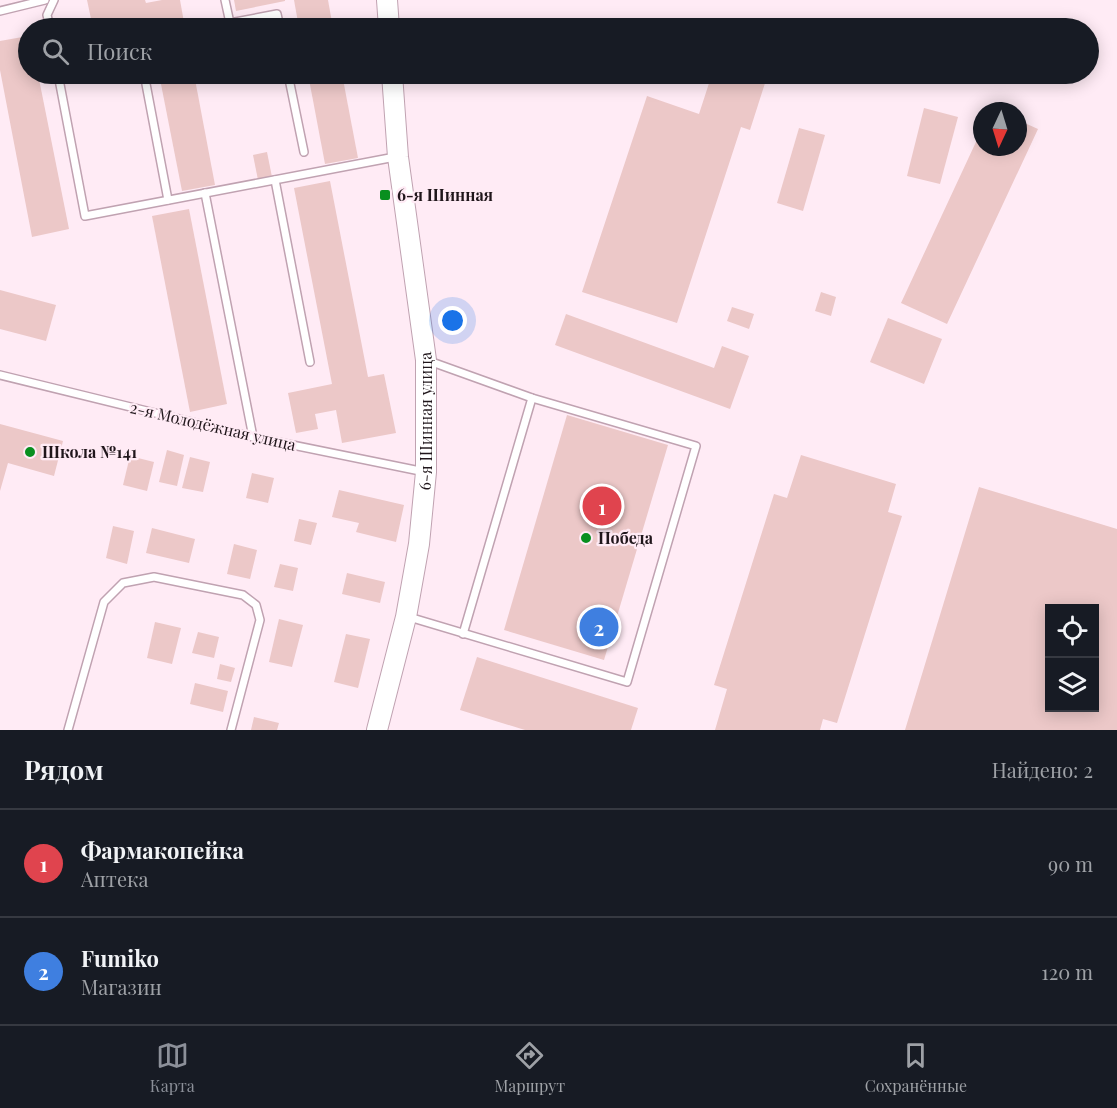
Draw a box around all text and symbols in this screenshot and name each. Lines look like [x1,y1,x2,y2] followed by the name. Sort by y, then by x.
[18,18,1099,84] search box
[39,35,72,68] icon: search
[87,36,152,66] text: Поиск
[973,102,1027,156] north arrow
[397,184,493,205] place label: 6-я Шинная
[378,188,392,202] marker: 6-я Шинная
[438,306,467,335] your location
[413,351,436,491] street label: 6-я Шинная улица
[128,396,298,455] street label: 2-я Молодёжная улица
[42,441,137,462] place label: Школа №141
[23,445,37,459] marker: Школа №141
[582,484,622,528] pin: 1
[598,527,654,548] place label: Победа
[579,531,593,545] marker: Победа
[580,604,618,650] pin: 2
[1045,604,1099,712] map controls
[1045,604,1099,658] button: locate
[1045,658,1099,712] button: layers
[24,752,103,787] text: Рядом
[992,756,1093,783] text: Найдено: 2
[81,835,244,865] text: Фармакопейка
[40,850,47,877] text: 1
[1048,850,1093,877] text: 90 m
[81,865,148,892] text: Аптека
[81,943,159,973] text: Fumiko
[38,958,49,985] text: 2
[1041,958,1093,985] text: 120 m
[81,973,162,1000] text: Магазин
[150,1039,195,1096] tab: Карта
[495,1039,565,1096] tab: Маршрут
[865,1039,967,1096] tab: Сохранённые

